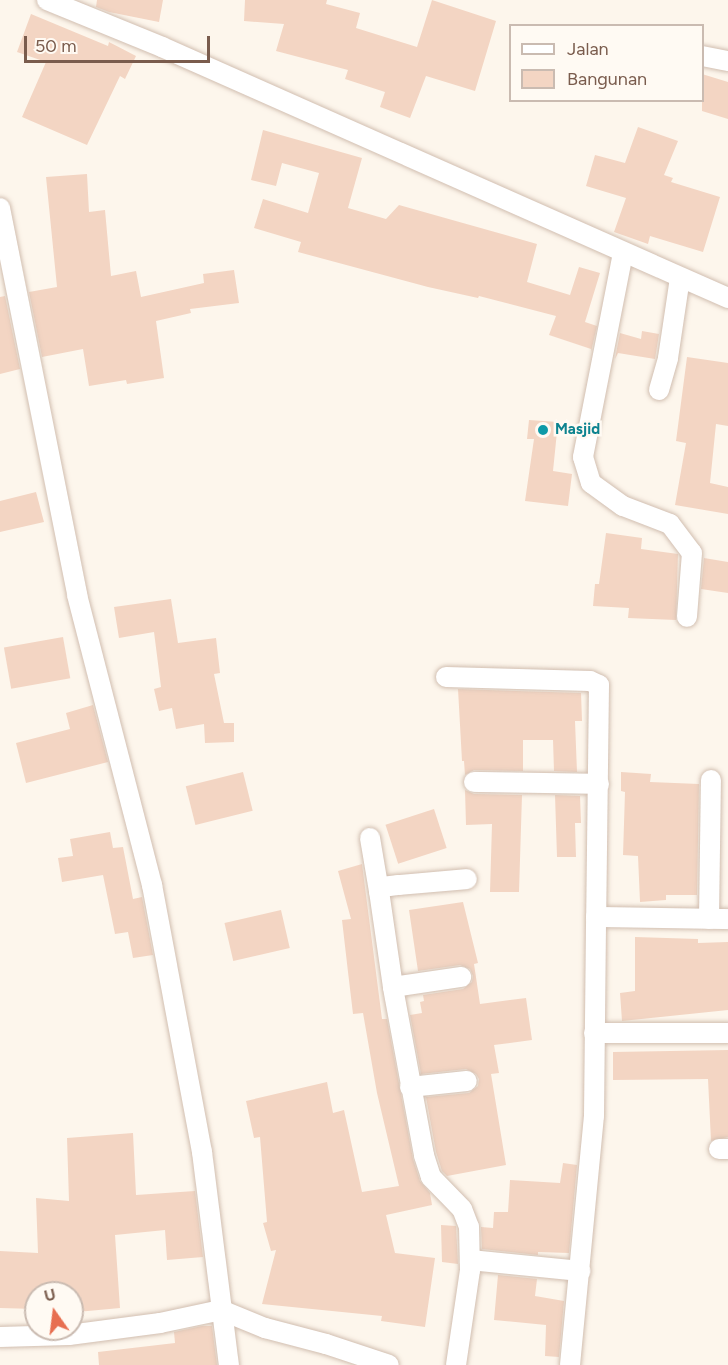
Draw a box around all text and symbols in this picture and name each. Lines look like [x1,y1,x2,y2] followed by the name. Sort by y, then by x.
[27,24,213,62] scale bar
[509,24,704,102] legend
[35,35,77,57] text: 50 m
[567,38,609,60] text: Jalan
[567,68,647,90] text: Bangunan
[555,421,600,439] place label: Masjid
[536,423,550,437] marker: Masjid
[24,1281,84,1341] north arrow
[42,1284,58,1306] text: U

